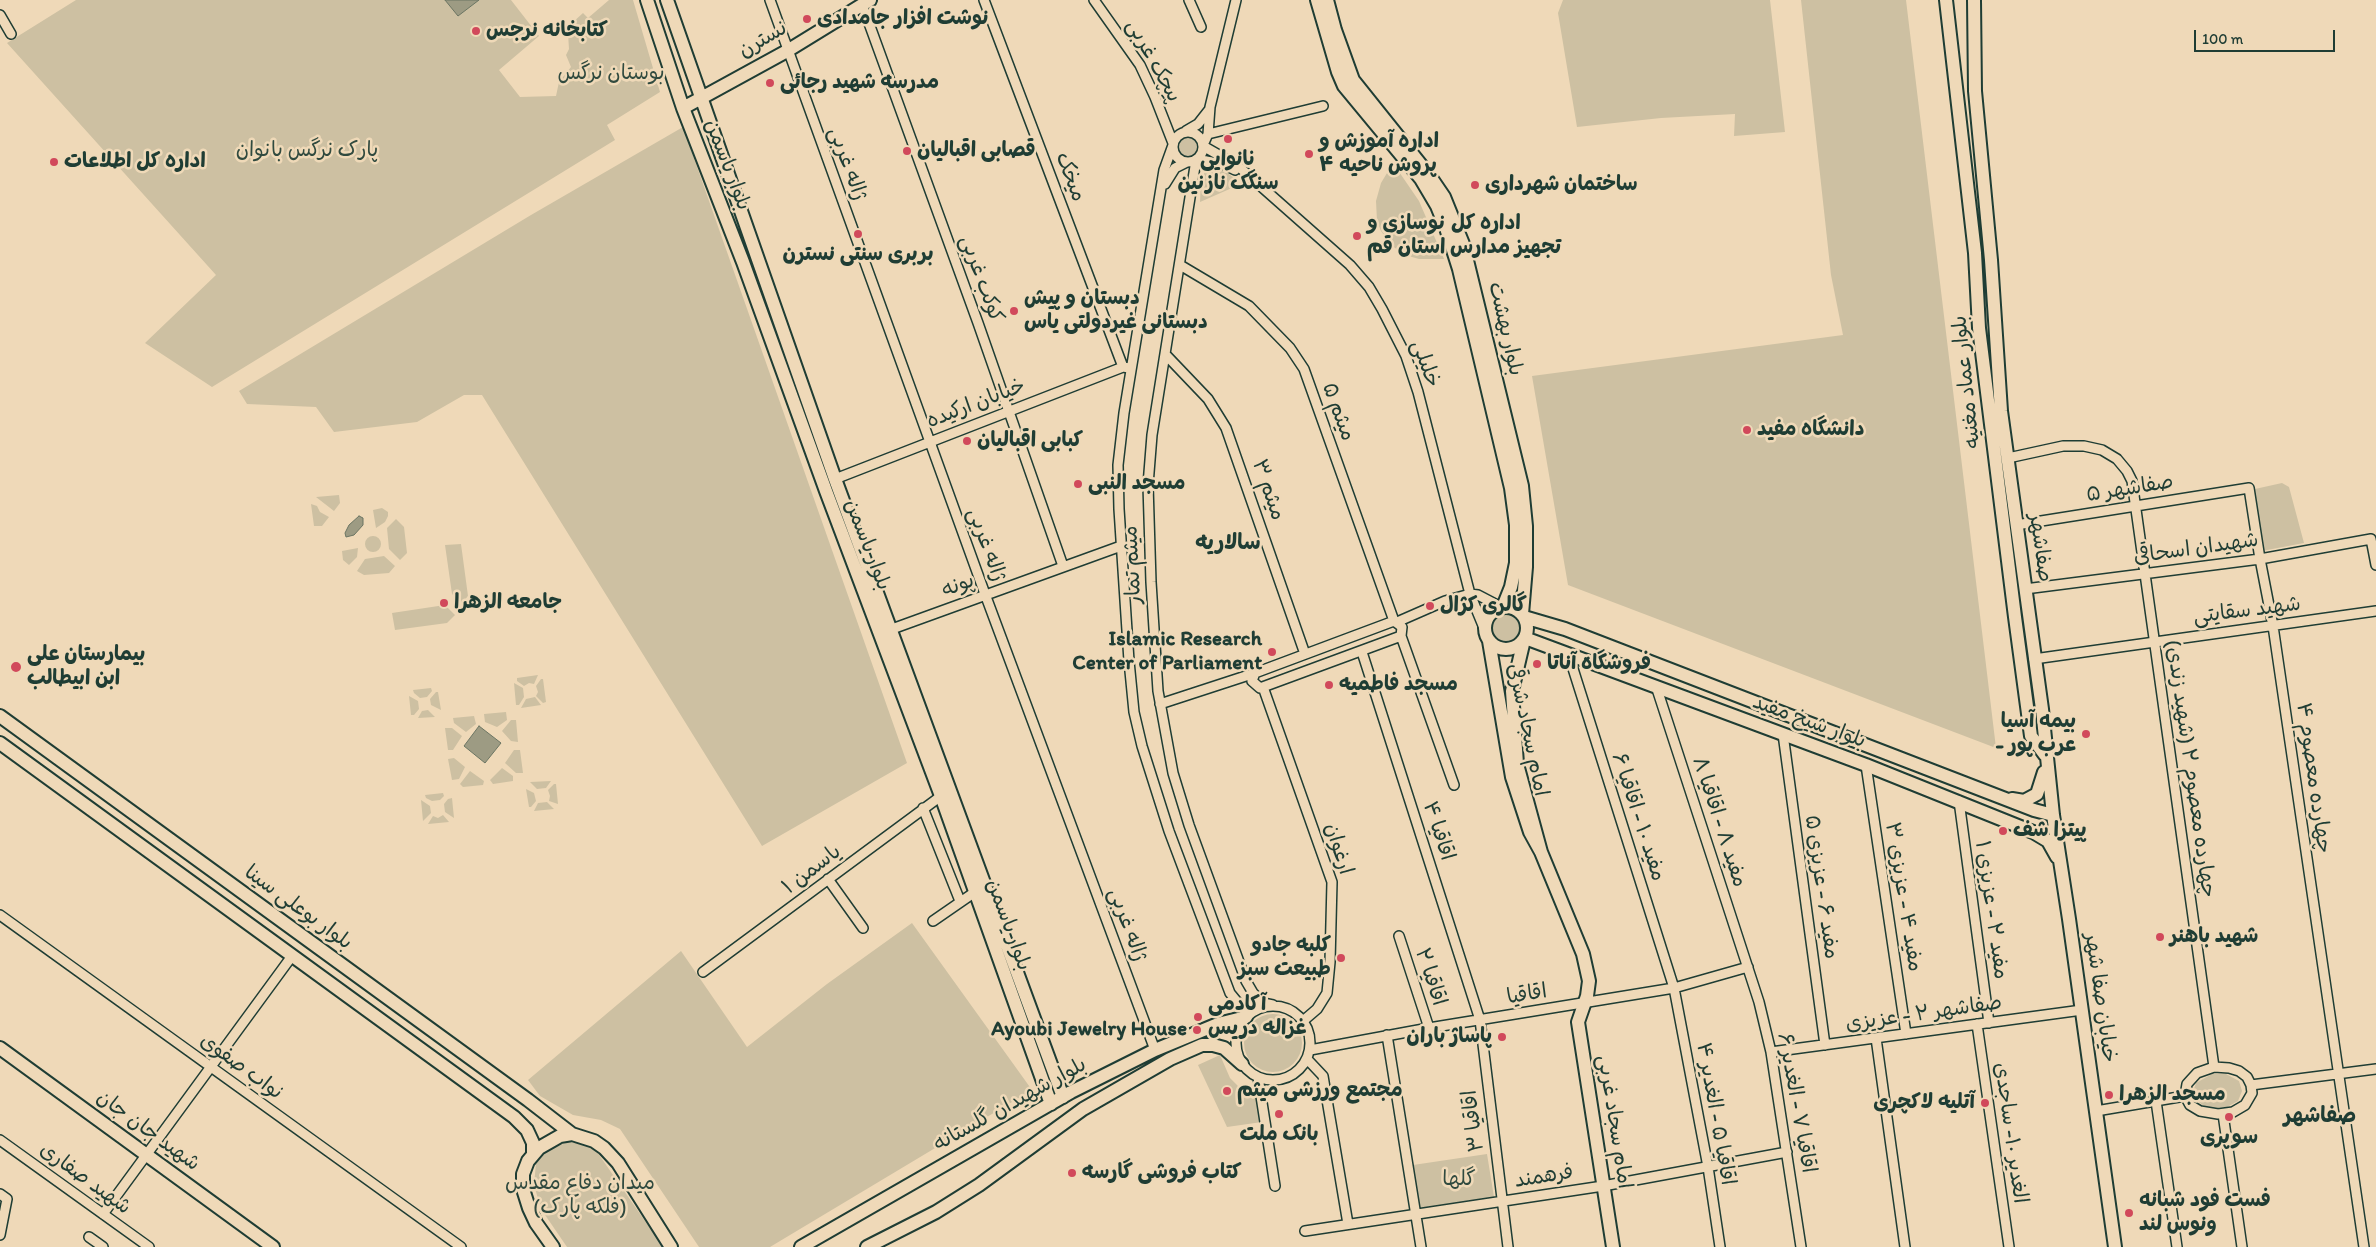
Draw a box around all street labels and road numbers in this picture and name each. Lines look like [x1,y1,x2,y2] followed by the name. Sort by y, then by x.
[1120,15,1186,107] street label: پیچک غربی
[734,16,792,64] street label: نسترن
[698,116,756,214] street label: بلوار یاسمن
[822,124,872,204] street label: ژاله غربی
[1049,149,1091,205] street label: میخک
[954,232,1008,326] street label: کوکب غربی
[1482,280,1528,378] street label: بلوار بهشت
[1947,314,1987,450] street label: بلوار عماد مغنیه
[1405,337,1445,391] street label: خلیلی
[923,374,1029,434] street label: خیابان ارکیده
[1316,379,1360,445] street label: میثم ۵
[1246,456,1290,524] street label: میثم ۳
[2085,470,2175,508] street label: صفاشهر ۵
[838,496,896,594] street label: بلوار یاسمن
[961,505,1011,585] street label: ژاله غربی
[2023,512,2057,584] street label: صفاشهر
[1118,525,1148,605] street label: میثم تمار
[2132,528,2260,570] street label: شهیدان اسحاقی
[938,568,978,604] street label: پونه
[2192,592,2302,630] street label: شهید سقایتی
[2159,639,2221,899] street label: چهارده معصوم ۲ (شهید زندی)
[1501,661,1553,799] street label: امام سجاد شرقی
[1749,690,1869,754] street label: بلوار شیخ مفید
[2290,701,2336,855] street label: چهارده معصوم ۴
[1605,750,1671,884] street label: مفید ۱۰ - اقاقیا ۶
[1686,754,1752,890] street label: مفید ۸ - اقاقیا ۸
[1417,798,1459,864] street label: اقاقیا ۴
[1798,813,1844,961] street label: مفید ۶ - عزیزی ۵
[1318,820,1358,878] street label: ارغوان
[1879,821,1927,973] street label: مفید ۴ - عزیزی ۳
[1969,839,2013,981] street label: مفید ۲ - عزیزی ۱
[777,840,847,900] street label: یاسمن ۱
[239,860,357,956] street label: بلوار بوعلی سینا
[980,876,1036,974] street label: بلوار یاسمن
[1102,885,1152,965] street label: ژاله غربی
[2078,932,2122,1064] street label: خیابان صفا شهر
[1409,945,1451,1009] street label: اقاقیا ۲
[1505,979,1549,1011] street label: اقاقیا
[1844,991,2004,1037] street label: صفاشهر ۲ - عزیزی
[195,1028,287,1106] street label: نواب صفوی
[1771,1031,1821,1175] street label: اقاقیا ۷ - الغدیر ۶
[1690,1041,1740,1187] street label: اقاقیا ۵ - الغدیر ۴
[929,1052,1091,1158] street label: بلوار شهیدان گلستانه
[1591,1053,1637,1191] street label: امام سجاد غربی
[1988,1061,2032,1205] street label: الغدیر ۱۰- ساجدی
[91,1085,205,1177] street label: شهید جان جان
[1458,1089,1490,1153] street label: اقاقیا ۳
[34,1137,136,1221] street label: شهید صفاری
[1513,1160,1575,1194] street label: فرهمند

